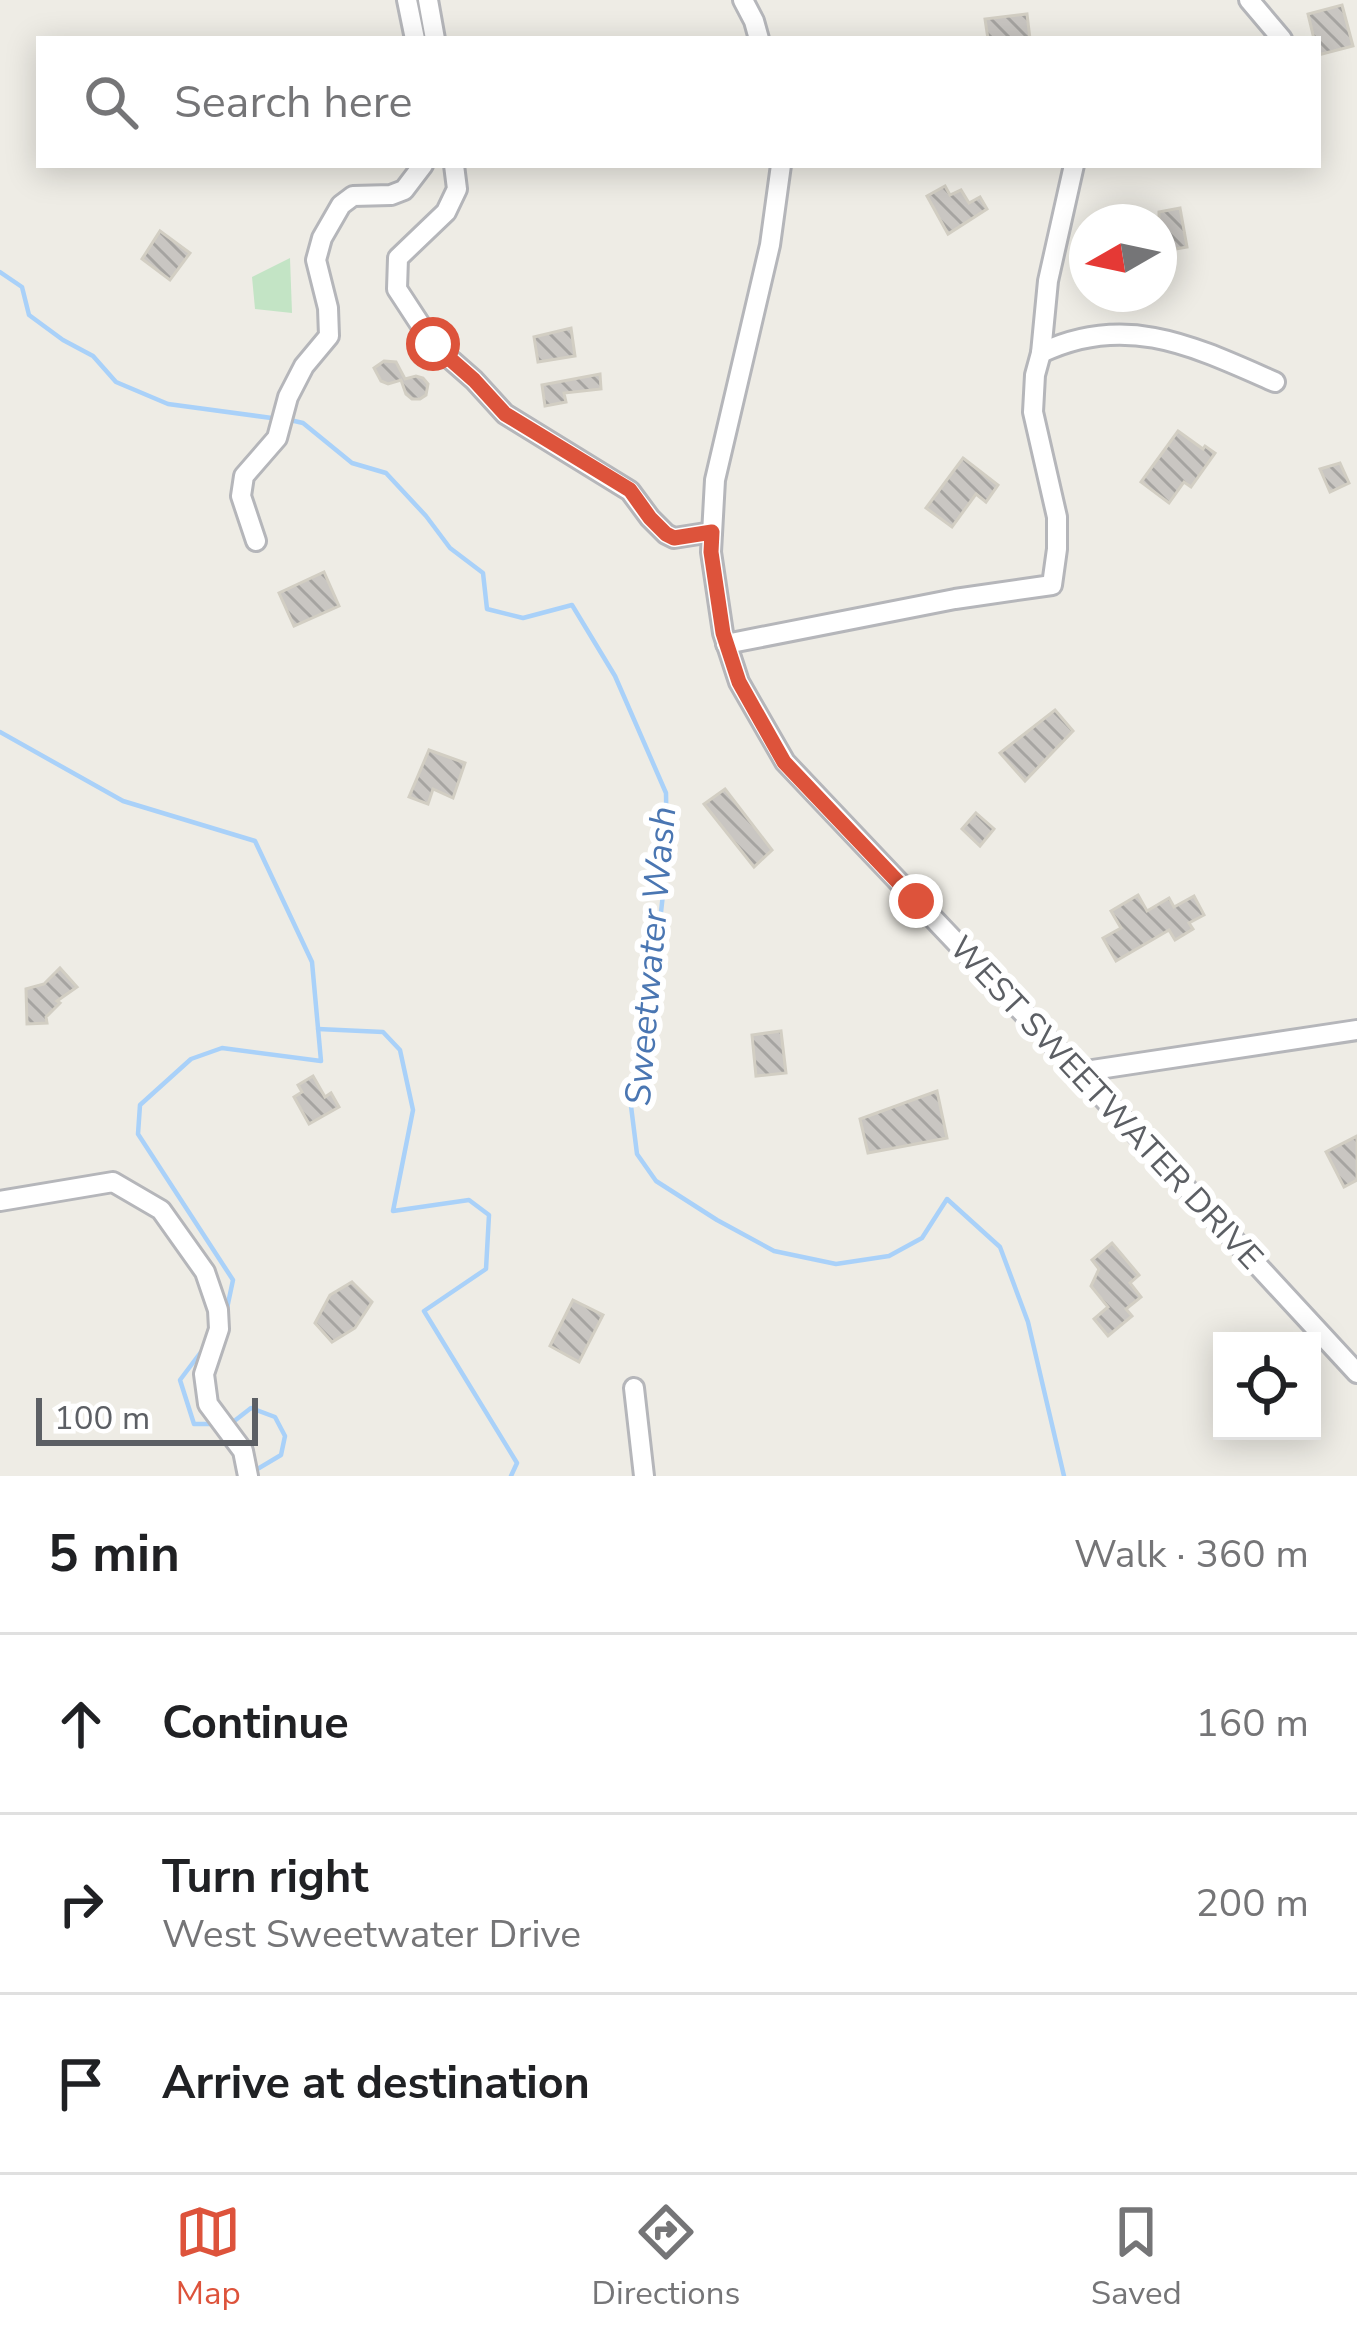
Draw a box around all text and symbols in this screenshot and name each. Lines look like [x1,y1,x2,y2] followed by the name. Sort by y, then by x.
[36,36,1321,168] search box
[78,69,144,135] icon: search
[174,72,413,133] text: Search here
[1069,204,1177,312] north arrow
[406,317,460,371] route start
[614,804,688,1108] water label: Sweetwater Wash
[889,874,943,928] route end
[939,927,1273,1279] street label: WEST SWEETWATER DRIVE
[1213,1332,1321,1440] map controls
[1213,1332,1321,1440] button: locate
[36,1392,258,1445] scale bar
[54,1396,150,1441] text: 100 m
[48,1519,180,1589] text: 5 min
[1074,1528,1309,1581] text: Walk · 360 m
[48,1691,114,1757] icon: ahead
[162,1693,349,1754] text: Continue
[1195,1697,1309,1750] text: 160 m
[162,1847,369,1908] text: Turn right
[48,1871,114,1937] icon: right
[1195,1877,1309,1930] text: 200 m
[162,1908,581,1961] text: West Sweetwater Drive
[48,2051,114,2117] icon: arrive
[162,2053,590,2114] text: Arrive at destination
[175,2199,241,2316] tab: Map
[592,2199,740,2316] tab: Directions
[1091,2199,1182,2316] tab: Saved

